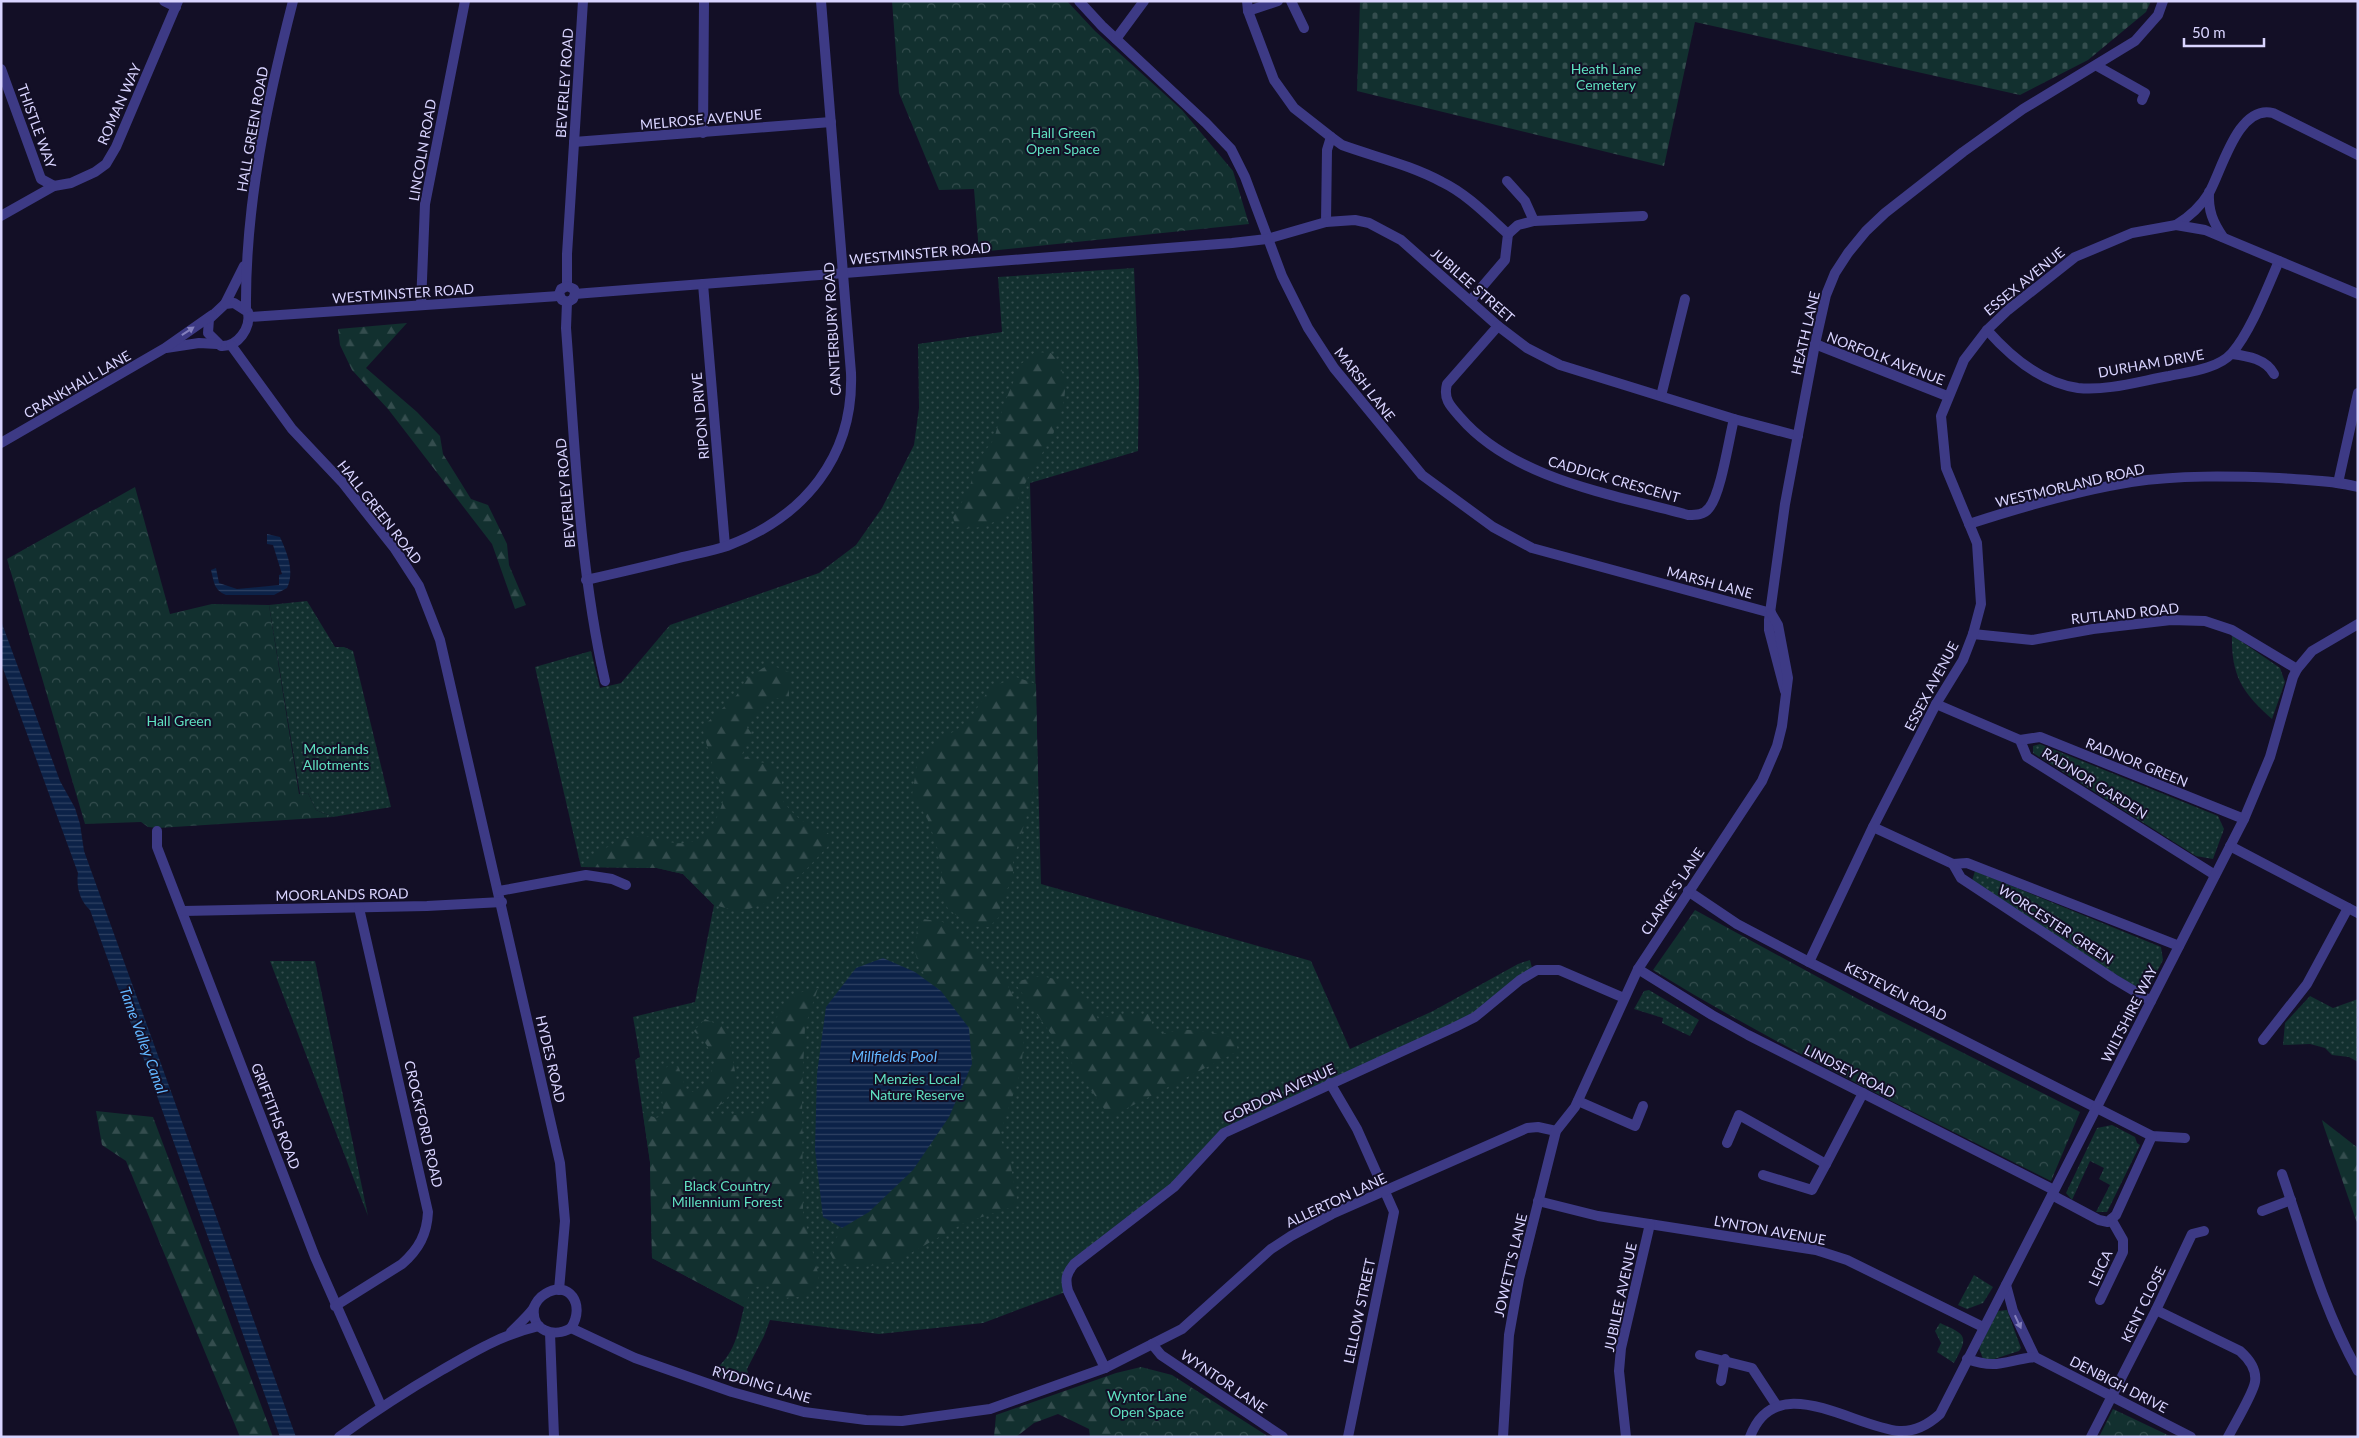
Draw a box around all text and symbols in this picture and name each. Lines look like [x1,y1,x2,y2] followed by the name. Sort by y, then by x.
[2184,15,2264,47] scale bar
[2192,23,2226,41] text: 50 m
[552,27,576,139] street label: BEVERLEY ROAD
[93,60,145,147] street label: ROMAN WAY
[1571,60,1641,93] park label: Heath Lane Cemetery
[233,65,271,193] street label: HALL GREEN ROAD
[14,81,60,171] street label: THISTLE WAY
[405,98,439,202] street label: LINCOLN ROAD
[639,105,763,133] street label: MELROSE AVENUE
[1026,124,1100,157] park label: Hall Green Open Space
[848,238,992,268] street label: WESTMINSTER ROAD
[1980,243,2068,319] street label: ESSEX AVENUE
[1428,244,1519,326] street label: JUBILEE STREET
[820,262,844,396] street label: CANTERBURY ROAD
[332,280,474,306] street label: WESTMINSTER ROAD
[1787,290,1823,376] street label: HEATH LANE
[181,326,195,336] one-way arrow
[1825,328,1947,388] street label: NORFOLK AVENUE
[1331,344,1399,424] street label: MARSH LANE
[2097,345,2205,381] street label: DURHAM DRIVE
[20,346,134,422] street label: CRANKHALL LANE
[688,372,712,460] street label: RIPON DRIVE
[552,437,578,549] street label: BEVERLEY ROAD
[1546,452,1683,506] street label: CADDICK CRESCENT
[334,457,426,567] street label: HALL GREEN ROAD
[1994,460,2146,510] street label: WESTMORLAND ROAD
[1665,562,1755,602] street label: MARSH LANE
[2070,599,2180,627] street label: RUTLAND ROAD
[1900,638,1962,734] street label: ESSEX AVENUE
[146,712,212,729] park label: Hall Green
[2083,734,2191,790] street label: RADNOR GREEN
[303,740,369,773] park label: Moorlands Allotments
[2039,744,2151,822] street label: RADNOR GARDEN
[1637,844,1707,938] street label: CLARKE'S LANE
[1995,880,2117,968] street label: WORCESTER GREEN
[275,884,409,904] street label: MOORLANDS ROAD
[1842,958,1950,1024] street label: KESTEVEN ROAD
[2097,963,2161,1065] street label: WILTSHIRE WAY
[116,984,172,1096] water label: Tame Valley Canal
[533,1014,569,1104] street label: HYDES ROAD
[1802,1041,1898,1101] street label: LINDSEY ROAD
[851,1047,938,1065] water label: Millfields Pool
[401,1059,447,1189] street label: CROCKFORD ROAD
[248,1060,304,1172] street label: GRIFFITHS ROAD
[1220,1060,1338,1126] street label: GORDON AVENUE
[870,1070,964,1103] park label: Menzies Local Nature Reserve
[1283,1169,1389,1231] street label: ALLERTON LANE
[672,1177,782,1210] park label: Black Country Millennium Forest
[1490,1212,1530,1318] street label: JOWETT'S LANE
[1713,1212,1827,1248] street label: LYNTON AVENUE
[1600,1241,1640,1353] street label: JUBILEE AVENUE
[2085,1247,2116,1289] street label: LEICA
[1340,1256,1379,1365] street label: LELLOW STREET
[2117,1263,2169,1345] street label: KENT CLOSE
[2014,1315,2022,1329] one-way arrow
[1177,1346,1271,1416] street label: WYNTOR LANE
[2067,1352,2171,1416] street label: DENBIGH DRIVE
[710,1362,814,1406] street label: RYDDING LANE
[1107,1387,1187,1420] park label: Wyntor Lane Open Space

